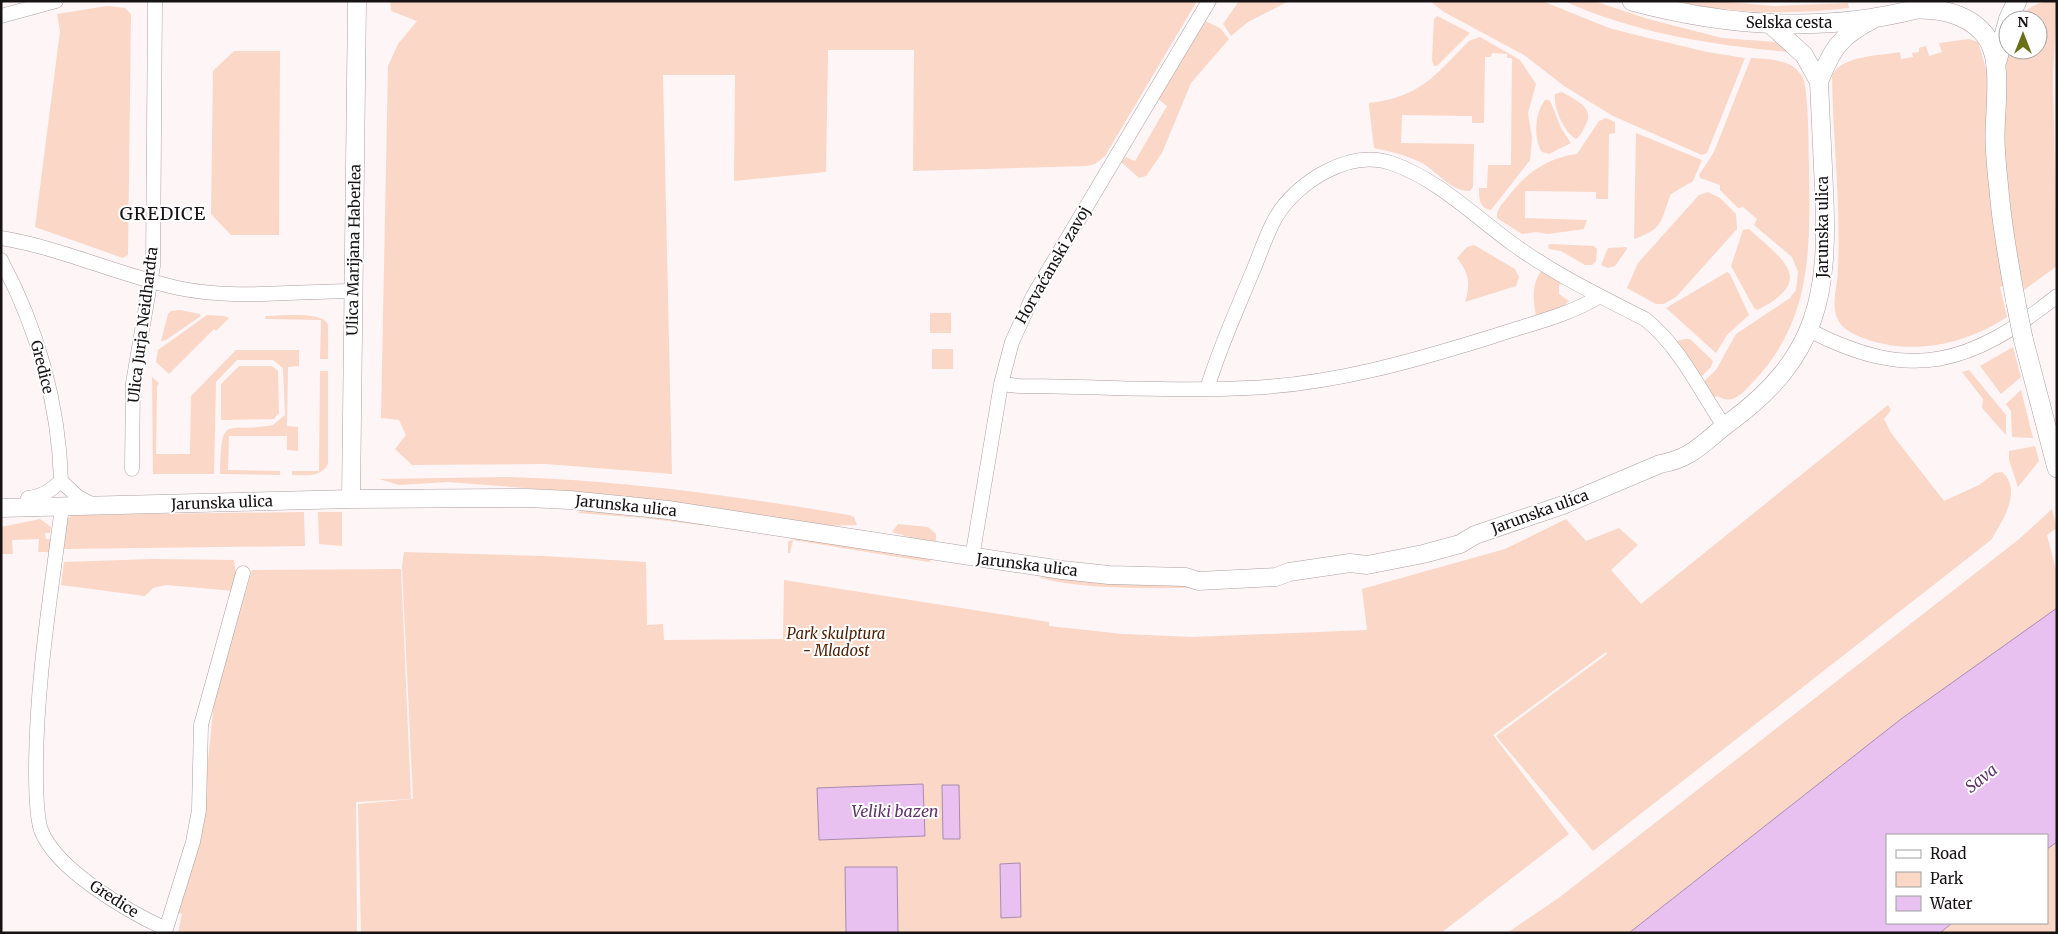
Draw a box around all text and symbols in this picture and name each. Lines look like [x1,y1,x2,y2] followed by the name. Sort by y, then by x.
[1998,10,2048,60] north arrow
[1746,13,1832,32] street label: Selska cesta
[2017,13,2029,31] text: N
[343,164,364,336] street label: Ulica Marijana Haberlea
[1813,176,1832,279] street label: Jarunska ulica
[120,202,206,225] district label: GREDICE
[1011,202,1094,327] street label: Horvaćanski zavoj
[123,246,162,404] street label: Ulica Jurja Neidhardta
[27,338,58,396] street label: Gredice
[1488,485,1591,538] street label: Jarunska ulica
[170,491,273,514] street label: Jarunska ulica
[573,491,678,520] street label: Jarunska ulica
[974,549,1079,580] street label: Jarunska ulica
[787,624,885,660] park label: Park skulptura - Mladost
[1961,759,2001,797] water label: Sava
[851,801,939,821] water label: Veliki bazen
[1886,834,2048,924] legend
[1930,844,1966,863] text: Road
[1930,869,1964,888] text: Park
[86,876,142,921] street label: Gredice
[1929,894,1973,913] text: Water

